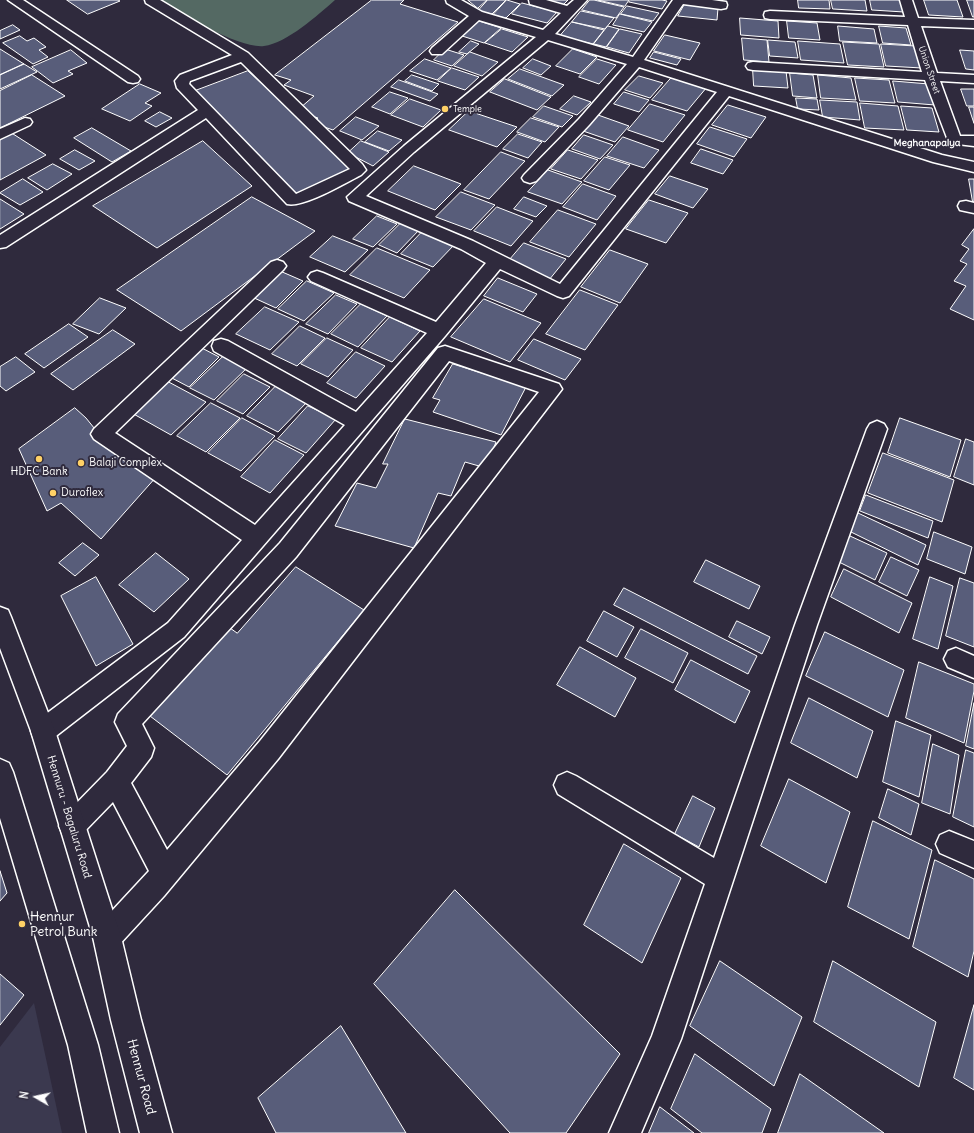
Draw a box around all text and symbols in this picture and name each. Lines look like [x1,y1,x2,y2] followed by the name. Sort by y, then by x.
[916,45,942,95] street label: Union Street
[440,104,450,114] marker: Temple
[453,104,482,114] place label: Temple
[893,137,961,149] district label: Meghanapalya
[34,454,44,464] marker: HDFC Bank
[89,456,162,470] place label: Balaji Complex
[76,458,86,468] marker: Balaji Complex
[10,465,68,479] place label: HDFC Bank
[61,486,103,500] place label: Duroflex
[48,488,58,498] marker: Duroflex
[44,754,94,880] street label: Hennuru - Bagaluru Road
[30,909,97,940] place label: Hennur Petrol Bunk
[17,919,27,929] marker: Hennur Petrol Bunk
[123,1037,159,1117] street label: Hennur Road
[16,1077,56,1117] north arrow
[17,1090,32,1100] text: N

